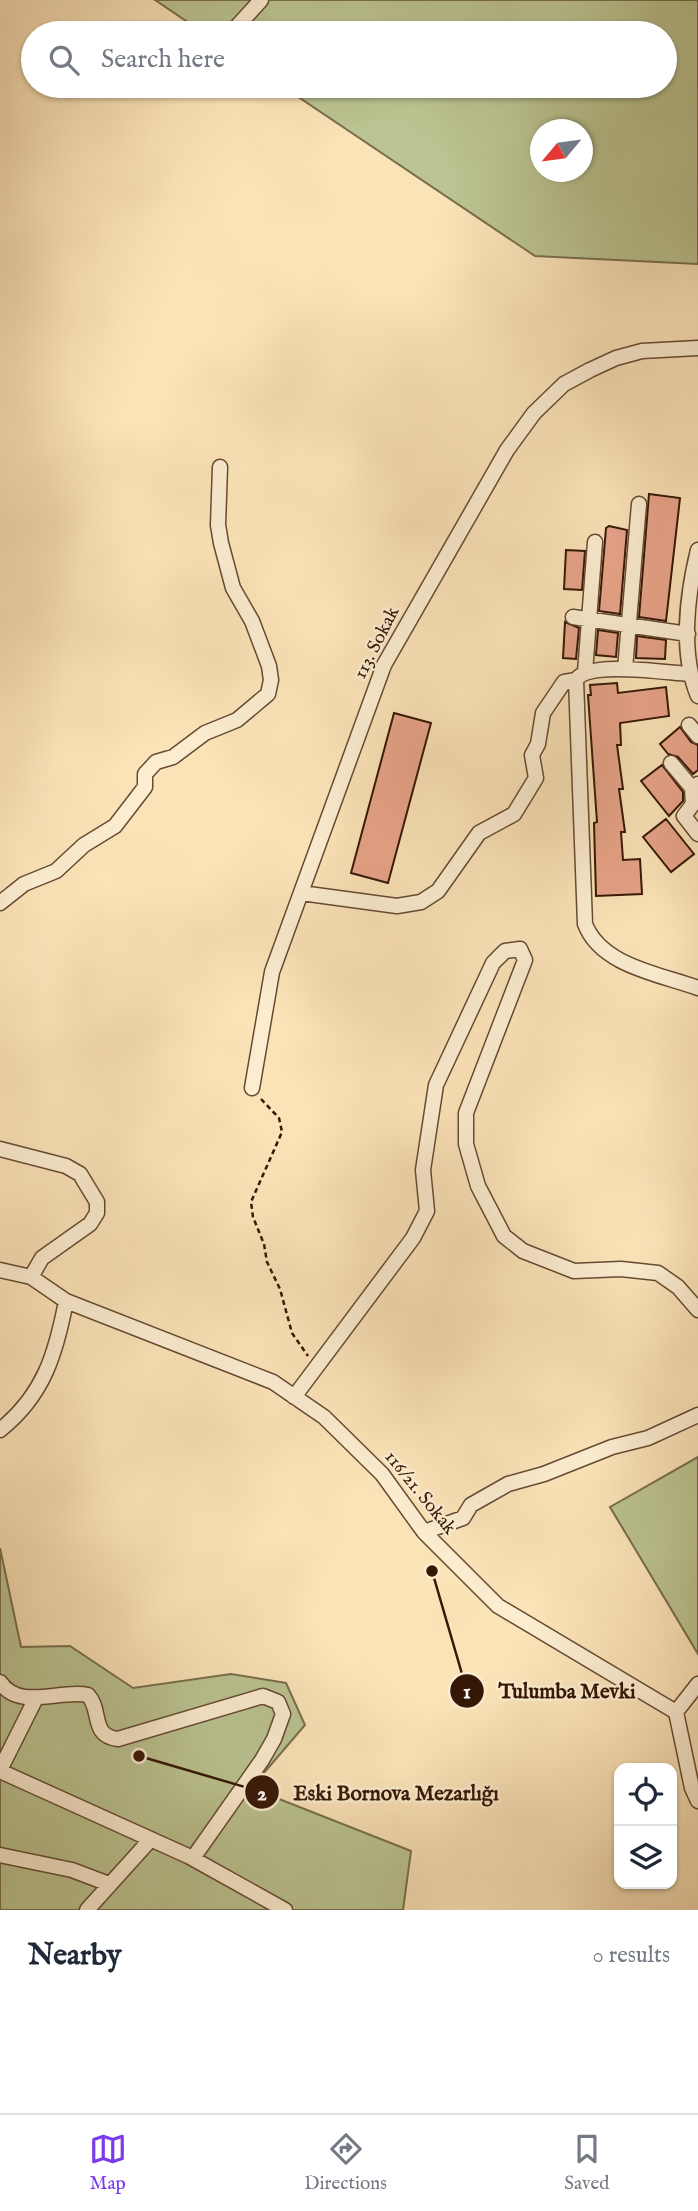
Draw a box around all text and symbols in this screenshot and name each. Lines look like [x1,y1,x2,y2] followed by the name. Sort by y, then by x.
[21,21,677,98] search box
[45,41,83,79] icon: search
[101,43,225,76] text: Search here
[530,119,593,182] north arrow
[349,602,406,683] street label: 113. Sokak
[379,1446,462,1541] street label: 116/21. Sokak
[449,1670,649,1712] callout: Tulumba Mevki
[463,1679,471,1706] text: 1
[497,1679,636,1706] text: Tulumba Mevki
[614,1763,677,1889] map controls
[614,1763,677,1826] button: locate
[245,1771,513,1813] callout: Eski Bornova Mezarlığı
[257,1781,267,1808] text: 2
[293,1781,499,1808] text: Eski Bornova Mezarlığı
[614,1826,677,1889] button: layers
[28,1937,121,1975] text: Nearby
[592,1941,670,1970] text: 0 results
[89,2130,127,2196] tab: Map
[304,2130,387,2196] tab: Directions
[564,2130,609,2196] tab: Saved

